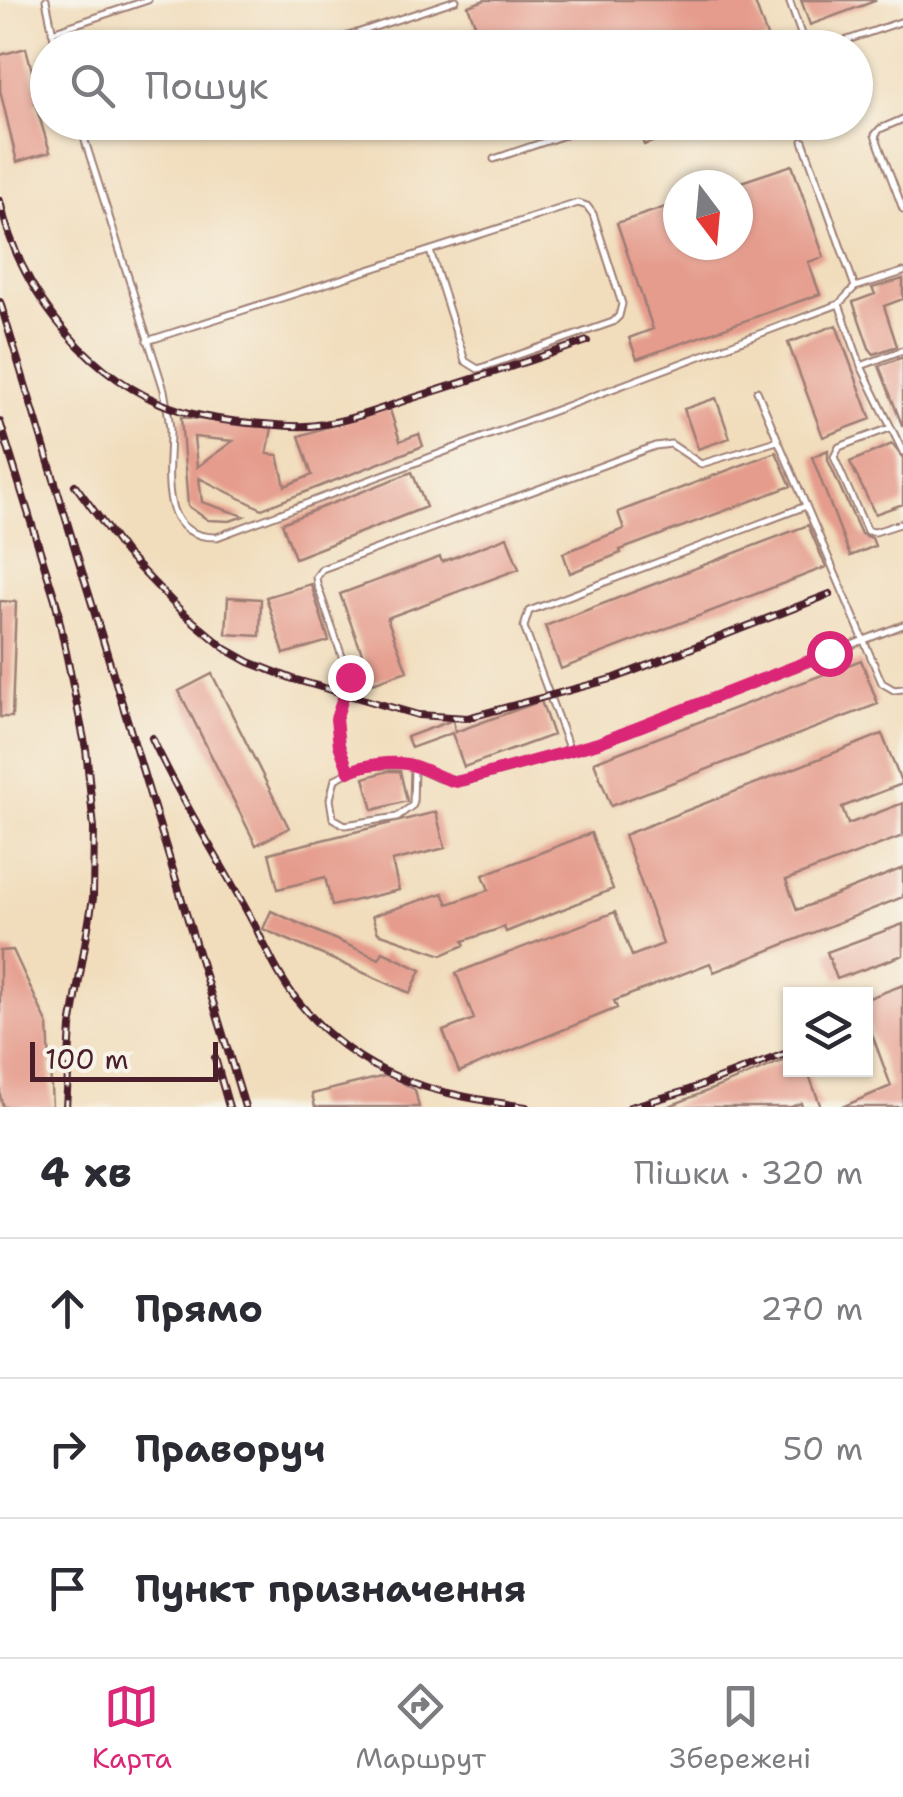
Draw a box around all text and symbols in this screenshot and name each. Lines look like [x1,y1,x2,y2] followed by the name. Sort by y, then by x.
[30,30,873,140] search box
[65,58,120,113] icon: search
[145,60,268,111] text: Пошук
[663,170,753,260] north arrow
[807,631,853,677] route start
[328,655,374,701] route end
[783,987,873,1077] map controls
[783,987,873,1077] button: layers
[30,1037,218,1082] scale bar
[45,1040,129,1078] text: 100 m
[40,1144,132,1200] text: 4 хв
[634,1151,863,1194] text: Пішки · 320 m
[40,1281,95,1336] icon: ahead
[135,1283,263,1334] text: Прямо
[760,1287,863,1330] text: 270 m
[40,1421,95,1476] icon: right
[135,1423,325,1474] text: Праворуч
[783,1427,863,1470] text: 50 m
[40,1561,95,1616] icon: arrive
[135,1563,526,1614] text: Пункт призначення
[92,1679,172,1777] tab: Карта
[355,1679,486,1777] tab: Маршрут
[670,1679,811,1777] tab: Збережені

